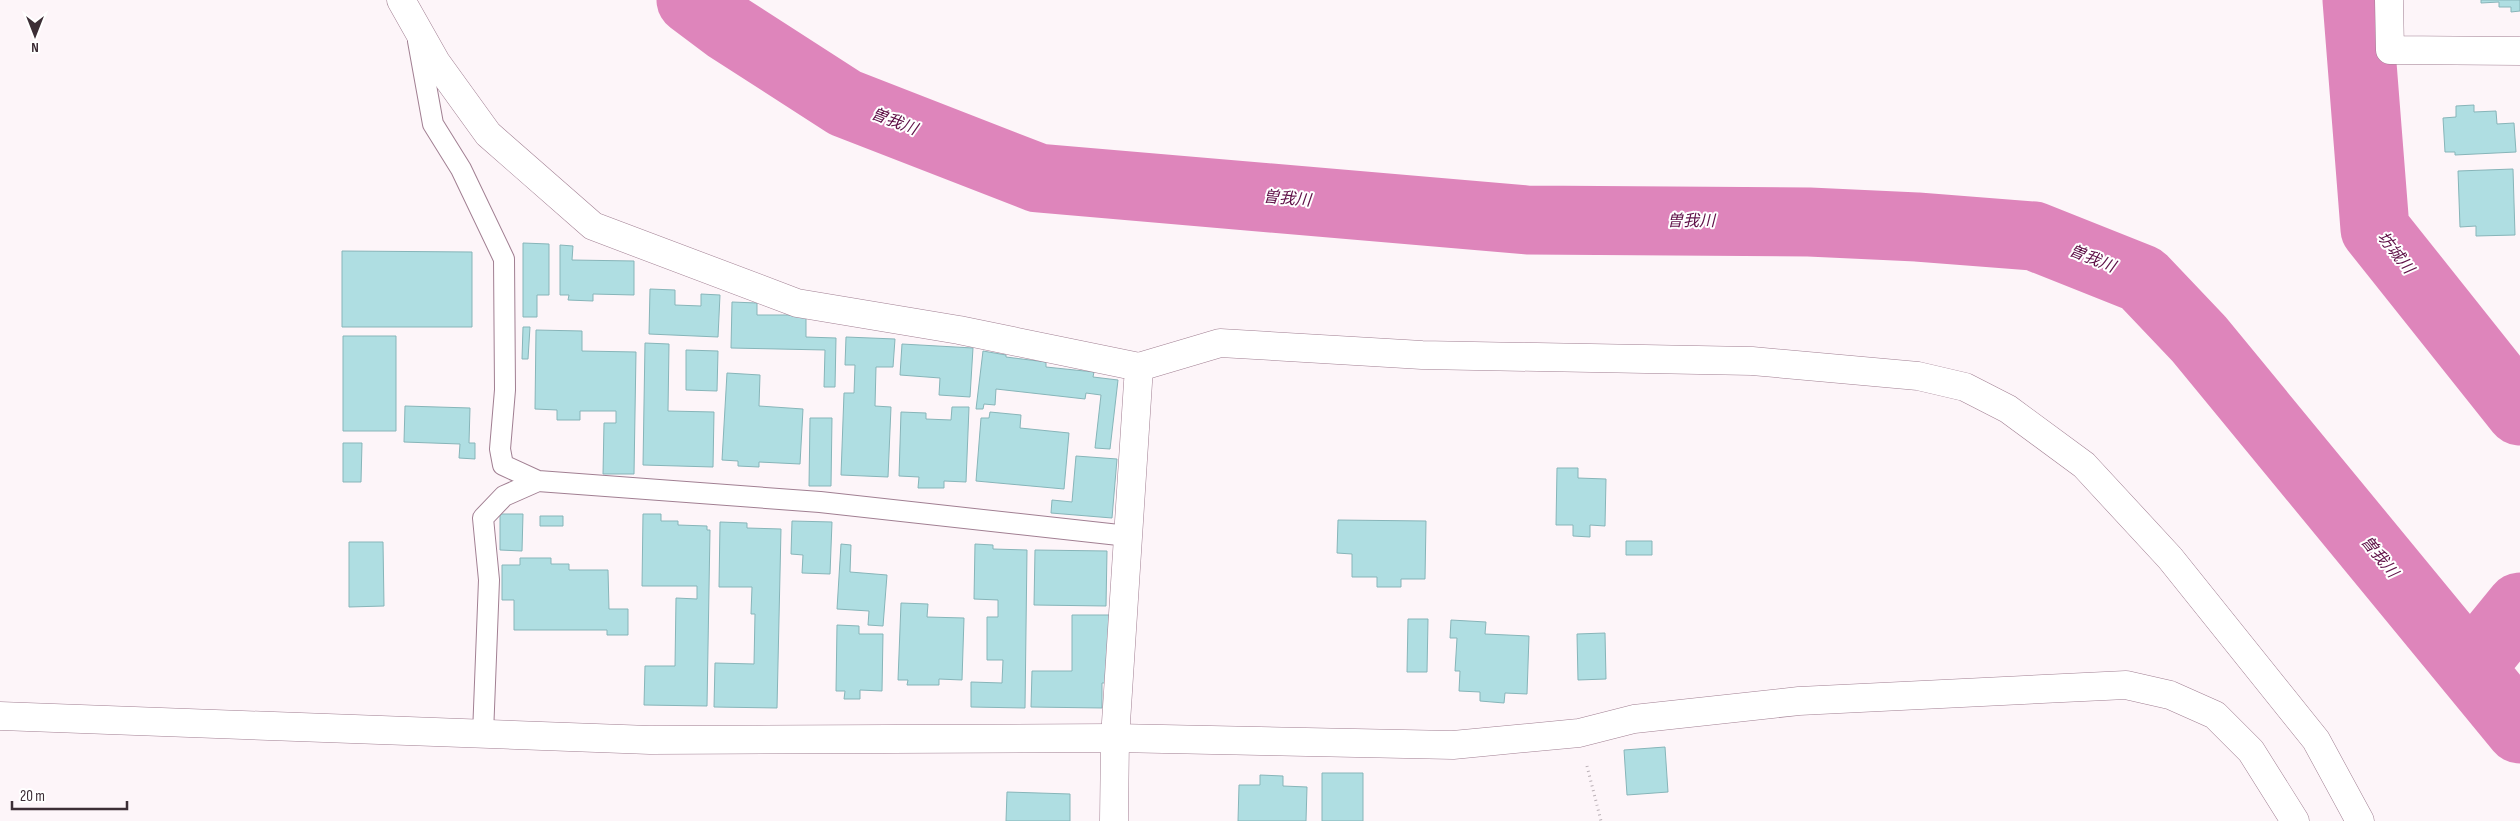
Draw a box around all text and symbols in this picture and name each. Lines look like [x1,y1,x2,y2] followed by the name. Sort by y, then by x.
[10,10,60,60] north arrow
[31,39,39,56] text: N
[868,105,922,140] water label: 曽我川
[1262,187,1314,211] water label: 曽我川
[1667,212,1717,231] water label: 曽我川
[2373,228,2418,279] water label: 坊城川
[2066,241,2120,278] water label: 曽我川
[2357,532,2403,583] water label: 曽我川
[12,778,128,810] scale bar
[20,787,45,806] text: 20 m

